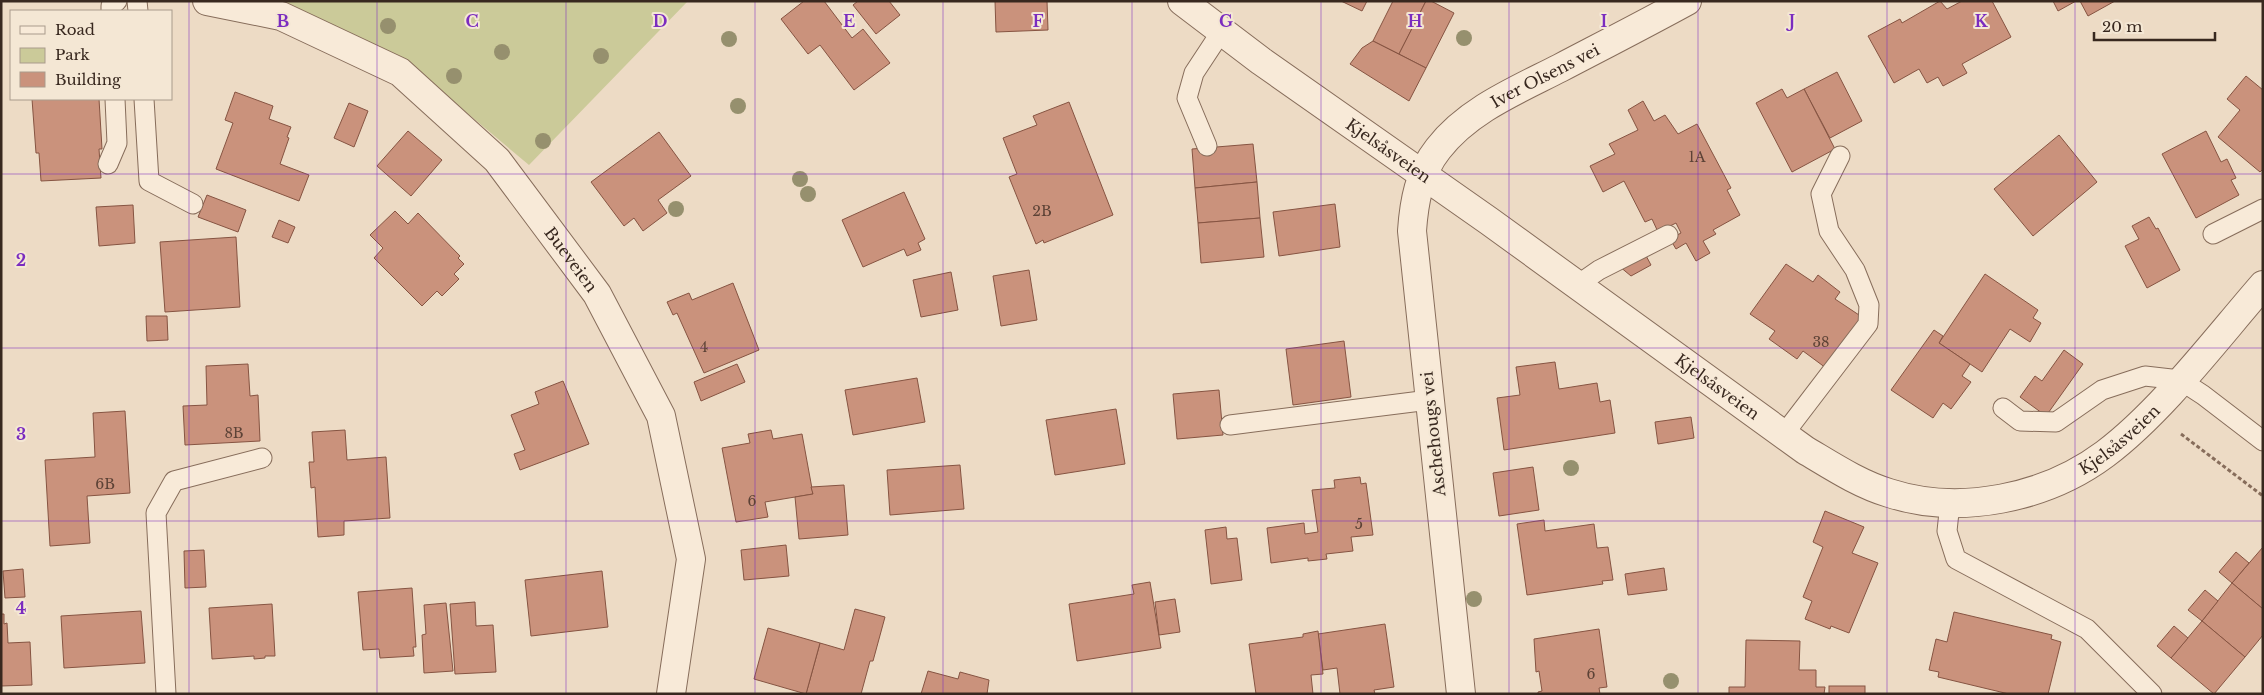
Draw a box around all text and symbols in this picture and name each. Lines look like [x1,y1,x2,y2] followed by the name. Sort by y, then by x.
[10,10,172,100] legend
[2094,10,2215,42] scale bar
[277,11,290,31] text: B
[465,11,479,31] text: C
[653,11,667,31] text: D
[843,11,855,31] text: E
[1032,11,1044,31] text: F
[1219,11,1233,31] text: G
[1407,11,1423,31] text: H
[1601,11,1608,31] text: I
[1786,11,1795,31] text: J
[1974,11,1988,31] text: K
[2102,17,2142,36] text: 20 m
[55,20,95,39] text: Road
[1487,39,1603,112] street label: Iver Olsens vei
[55,45,91,64] text: Park
[55,70,122,89] text: Building
[1342,114,1435,187] street label: Kjelsåsveien
[1688,148,1706,166] house number: 1A
[1032,202,1052,220] house number: 2B
[540,223,602,296] street label: Bueveien
[16,250,26,270] text: 2
[1812,333,1830,351] house number: 38
[700,338,708,356] house number: 4
[1672,349,1764,424] street label: Kjelsåsveien
[1416,370,1450,498] street label: Aschehougs vei
[2075,400,2164,479] street label: Kjelsåsveien
[16,424,26,444] text: 3
[224,424,244,442] house number: 8B
[95,475,115,493] house number: 6B
[747,492,757,510] house number: 6
[1355,515,1363,533] house number: 5
[16,598,26,618] text: 4
[1586,665,1596,683] house number: 6

